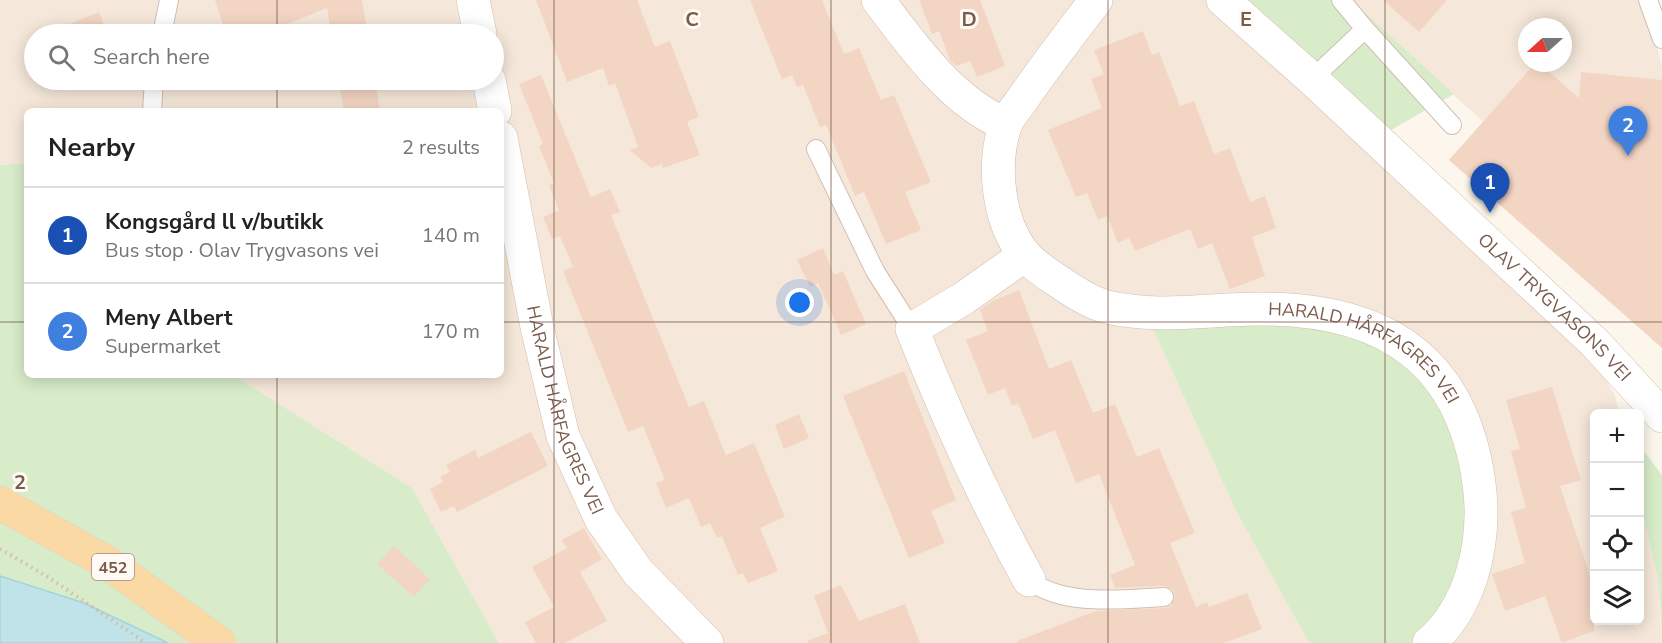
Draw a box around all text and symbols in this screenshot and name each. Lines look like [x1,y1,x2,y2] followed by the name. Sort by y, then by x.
[685,6,699,33] text: C
[961,6,977,33] text: D
[1240,6,1252,33] text: E
[1518,18,1572,72] north arrow
[24,24,504,90] search box
[45,41,78,74] icon: search
[93,42,210,72] text: Search here
[1608,106,1648,156] pin: 2
[48,130,135,165] text: Nearby
[402,134,480,161] text: 2 results
[1470,164,1510,213] pin: 1
[105,207,323,237] text: Kongsgård ll v/butikk
[62,222,74,249] text: 1
[422,222,480,249] text: 140 m
[1473,228,1636,386] street label: OLAV TRYGVASONS VEI
[105,237,379,264] text: Bus stop · Olav Trygvasons vei
[785,288,814,317] your location
[1268,297,1465,408] street label: HARALD HÅRFAGRES VEI
[105,303,233,333] text: Meny Albert
[521,303,609,518] street label: HARALD HÅRFAGRES VEI
[62,318,74,345] text: 2
[422,318,480,345] text: 170 m
[105,333,220,360] text: Supermarket
[1590,409,1644,625] map controls
[1590,409,1644,463] button: +
[1590,463,1644,517] button: −
[14,469,26,496] text: 2
[1590,517,1644,571] button: locate
[92,554,134,580] road number: 452
[1590,571,1644,625] button: layers

